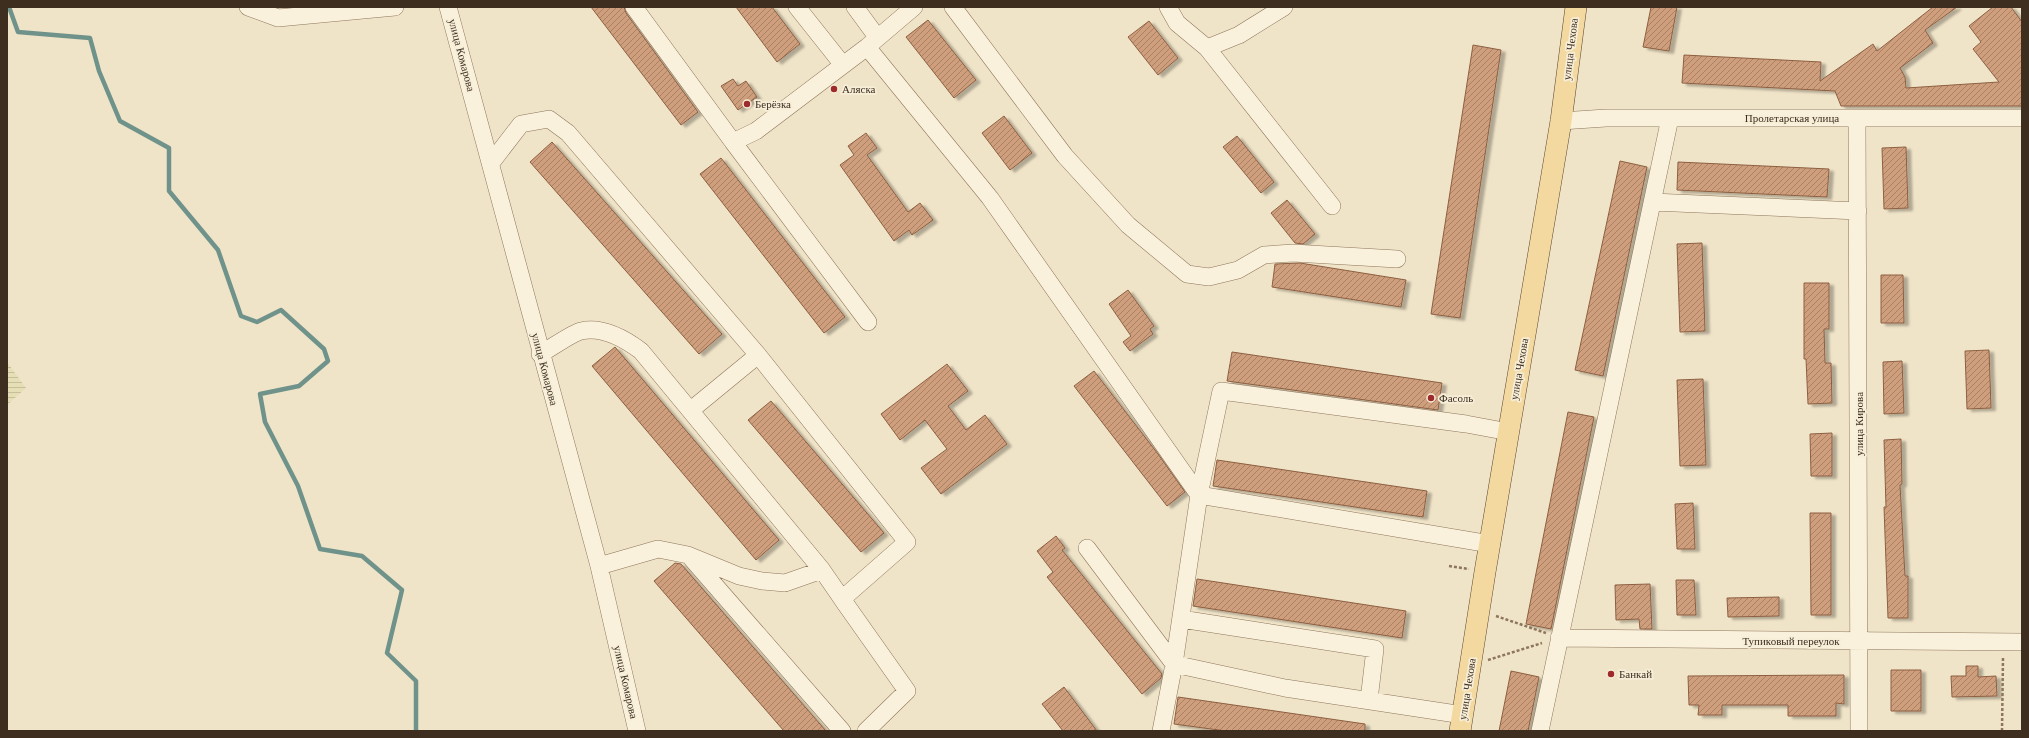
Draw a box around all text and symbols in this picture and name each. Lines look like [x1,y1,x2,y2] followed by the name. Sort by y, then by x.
[447,17,477,93] street label: улица Комарова
[1560,17,1580,81] street label: улица Чехова
[842,83,876,95] place label: Аляска
[829,84,839,94] marker: Аляска
[755,98,791,110] place label: Берёзка
[742,99,752,109] marker: Берёзка
[1745,112,1839,124] street label: Пролетарская улица
[530,331,560,407] street label: улица Комарова
[1508,337,1530,401] street label: улица Чехова
[1439,392,1473,404] place label: Фасоль
[1853,392,1865,456] street label: улица Кирова
[1426,393,1436,403] marker: Фасоль
[1742,635,1840,647] street label: Тупиковый переулок
[612,644,640,720] street label: улица Комарова
[1456,657,1478,721] street label: улица Чехова
[1619,668,1652,680] place label: Банкай
[1606,669,1616,679] marker: Банкай

